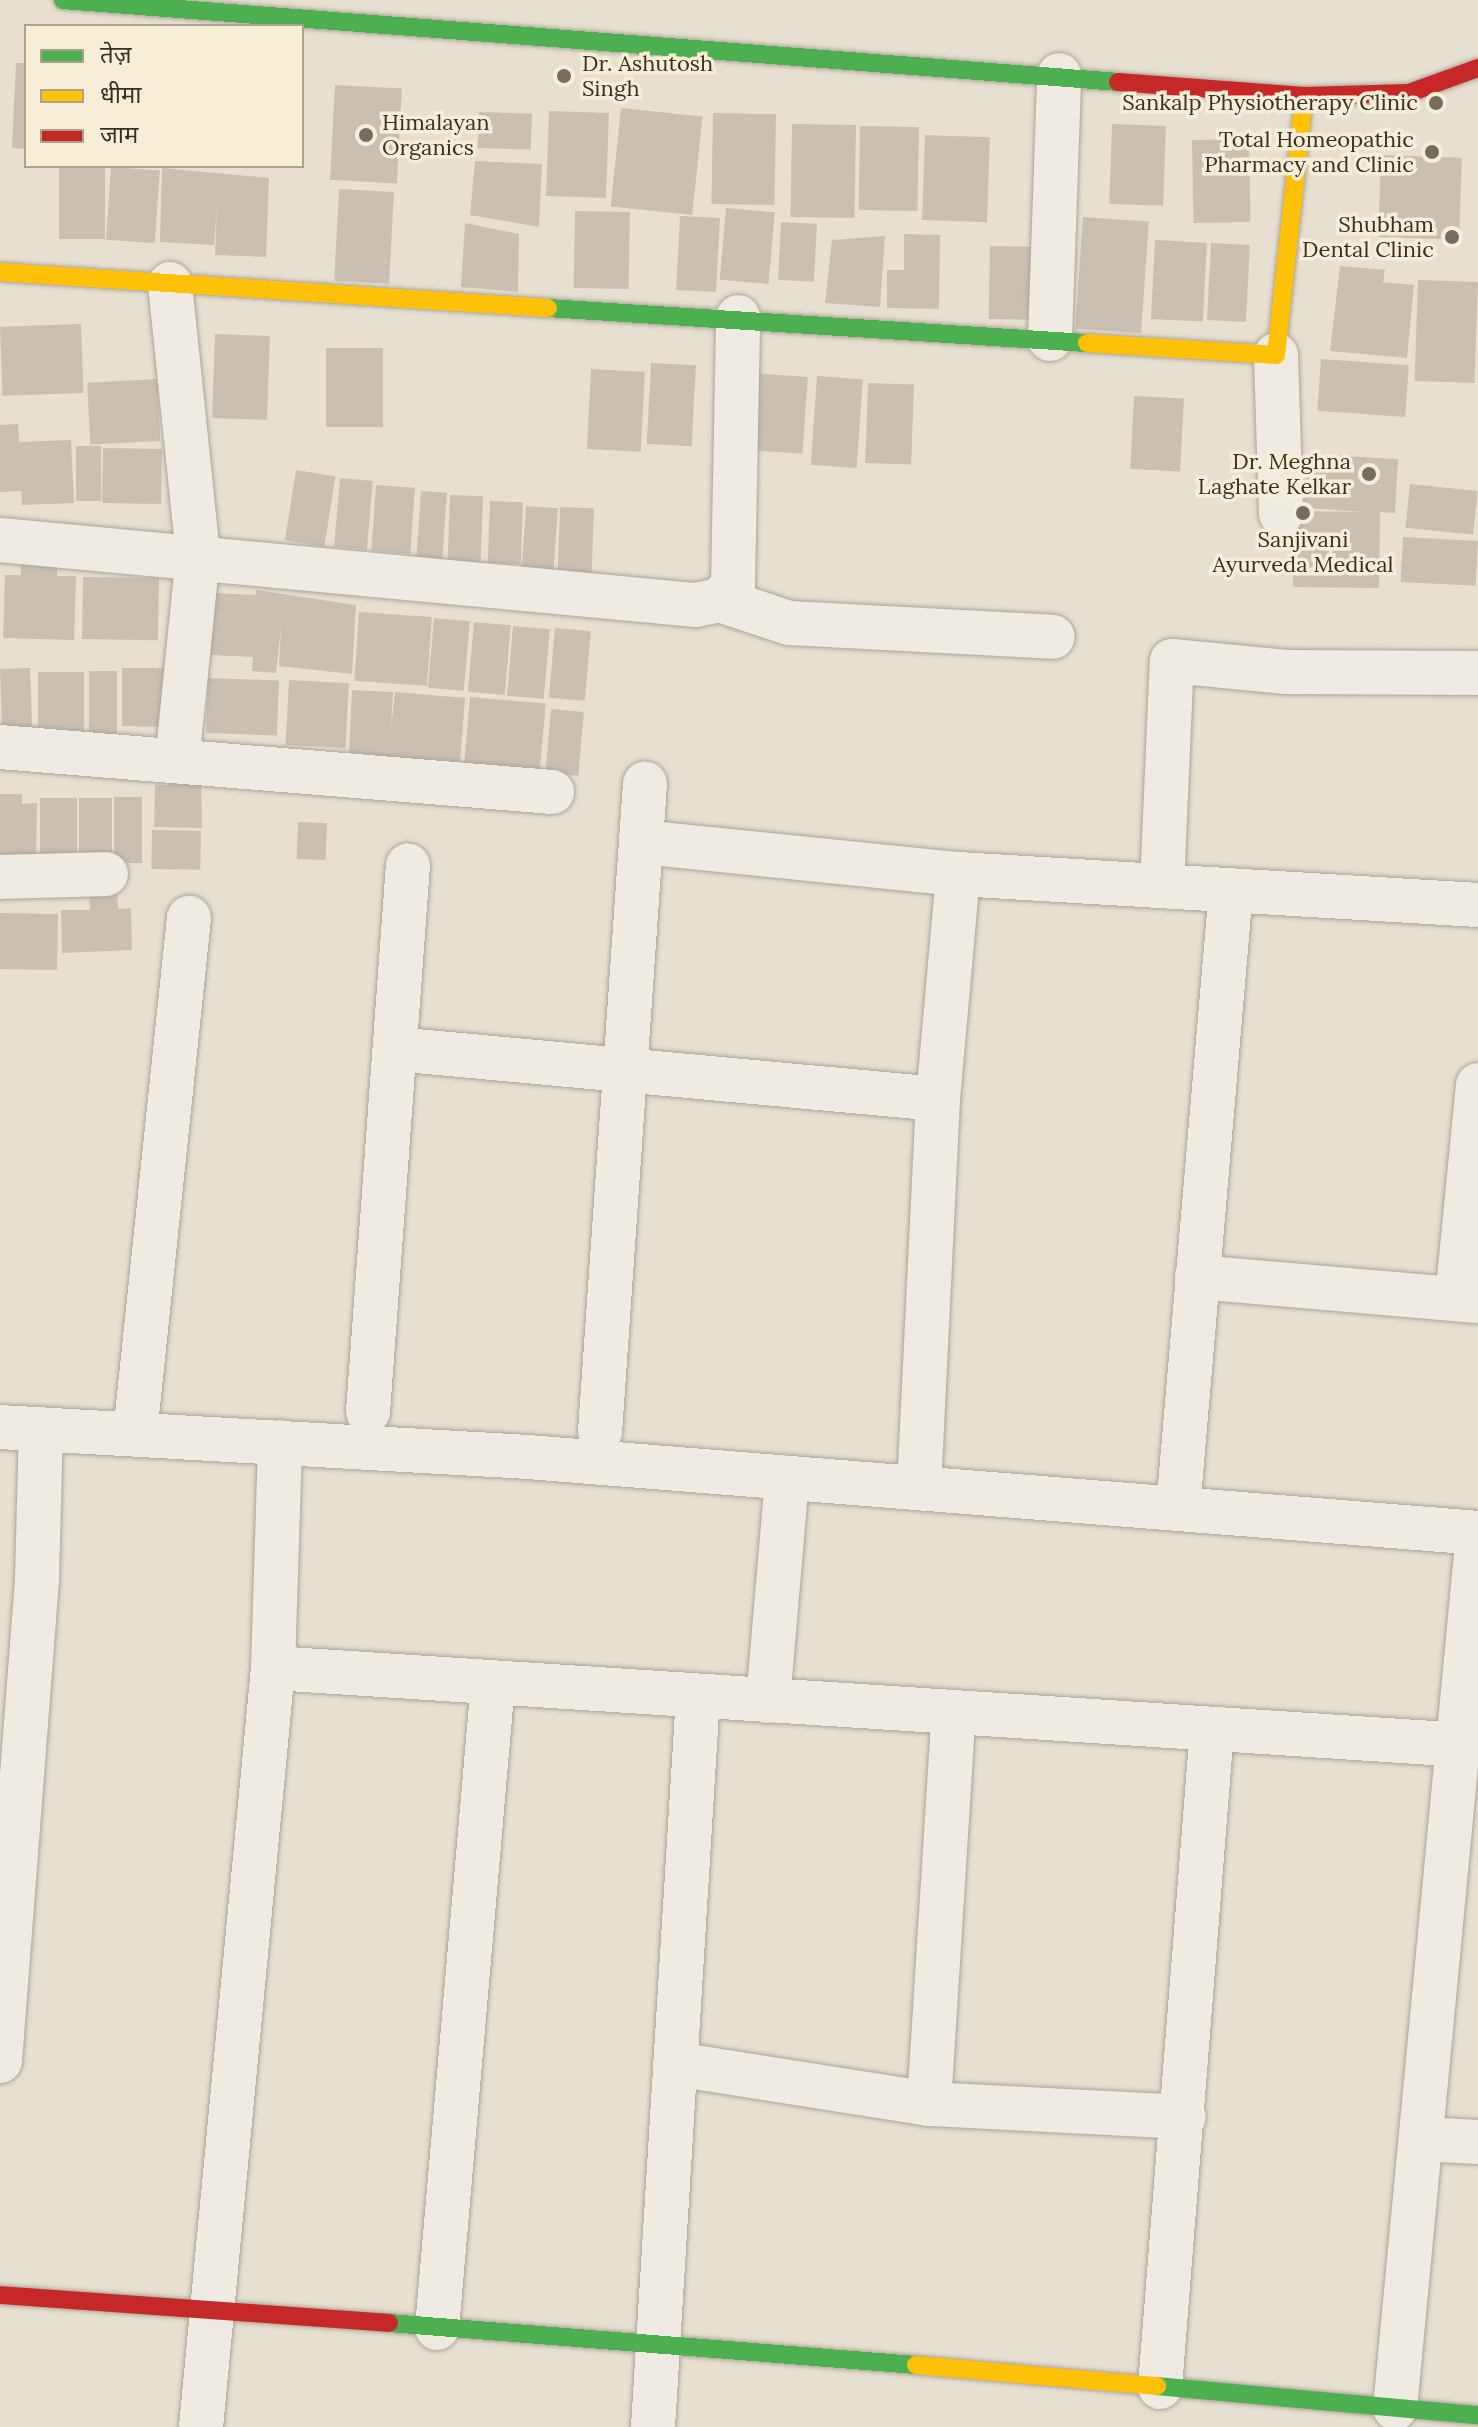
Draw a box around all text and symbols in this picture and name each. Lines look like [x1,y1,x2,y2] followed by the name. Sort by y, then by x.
[24,24,304,168] legend
[100,39,132,70] text: तेज़
[582,50,713,102] place label: Dr. Ashutosh Singh
[553,65,575,87] marker: Dr. Ashutosh Singh
[100,79,142,110] text: धीमा
[1122,90,1418,116] place label: Sankalp Physiotherapy Clinic
[1425,92,1447,114] marker: Sankalp Physiotherapy Clinic
[382,109,490,160] place label: Himalayan Organics
[100,119,138,150] text: जाम
[357,126,375,144] marker: Himalayan Organics
[1204,126,1414,178] place label: Total Homeopathic Pharmacy and Clinic
[1421,141,1443,163] marker: Total Homeopathic Pharmacy and Clinic
[1302,211,1434,262] place label: Shubham Dental Clinic
[1441,226,1463,248] marker: Shubham Dental Clinic
[1198,448,1351,500] place label: Dr. Meghna Laghate Kelkar
[1358,463,1380,485] marker: Dr. Meghna Laghate Kelkar
[1294,504,1312,522] marker: Sanjivani Ayurveda Medical
[1212,526,1394,578] place label: Sanjivani Ayurveda Medical

